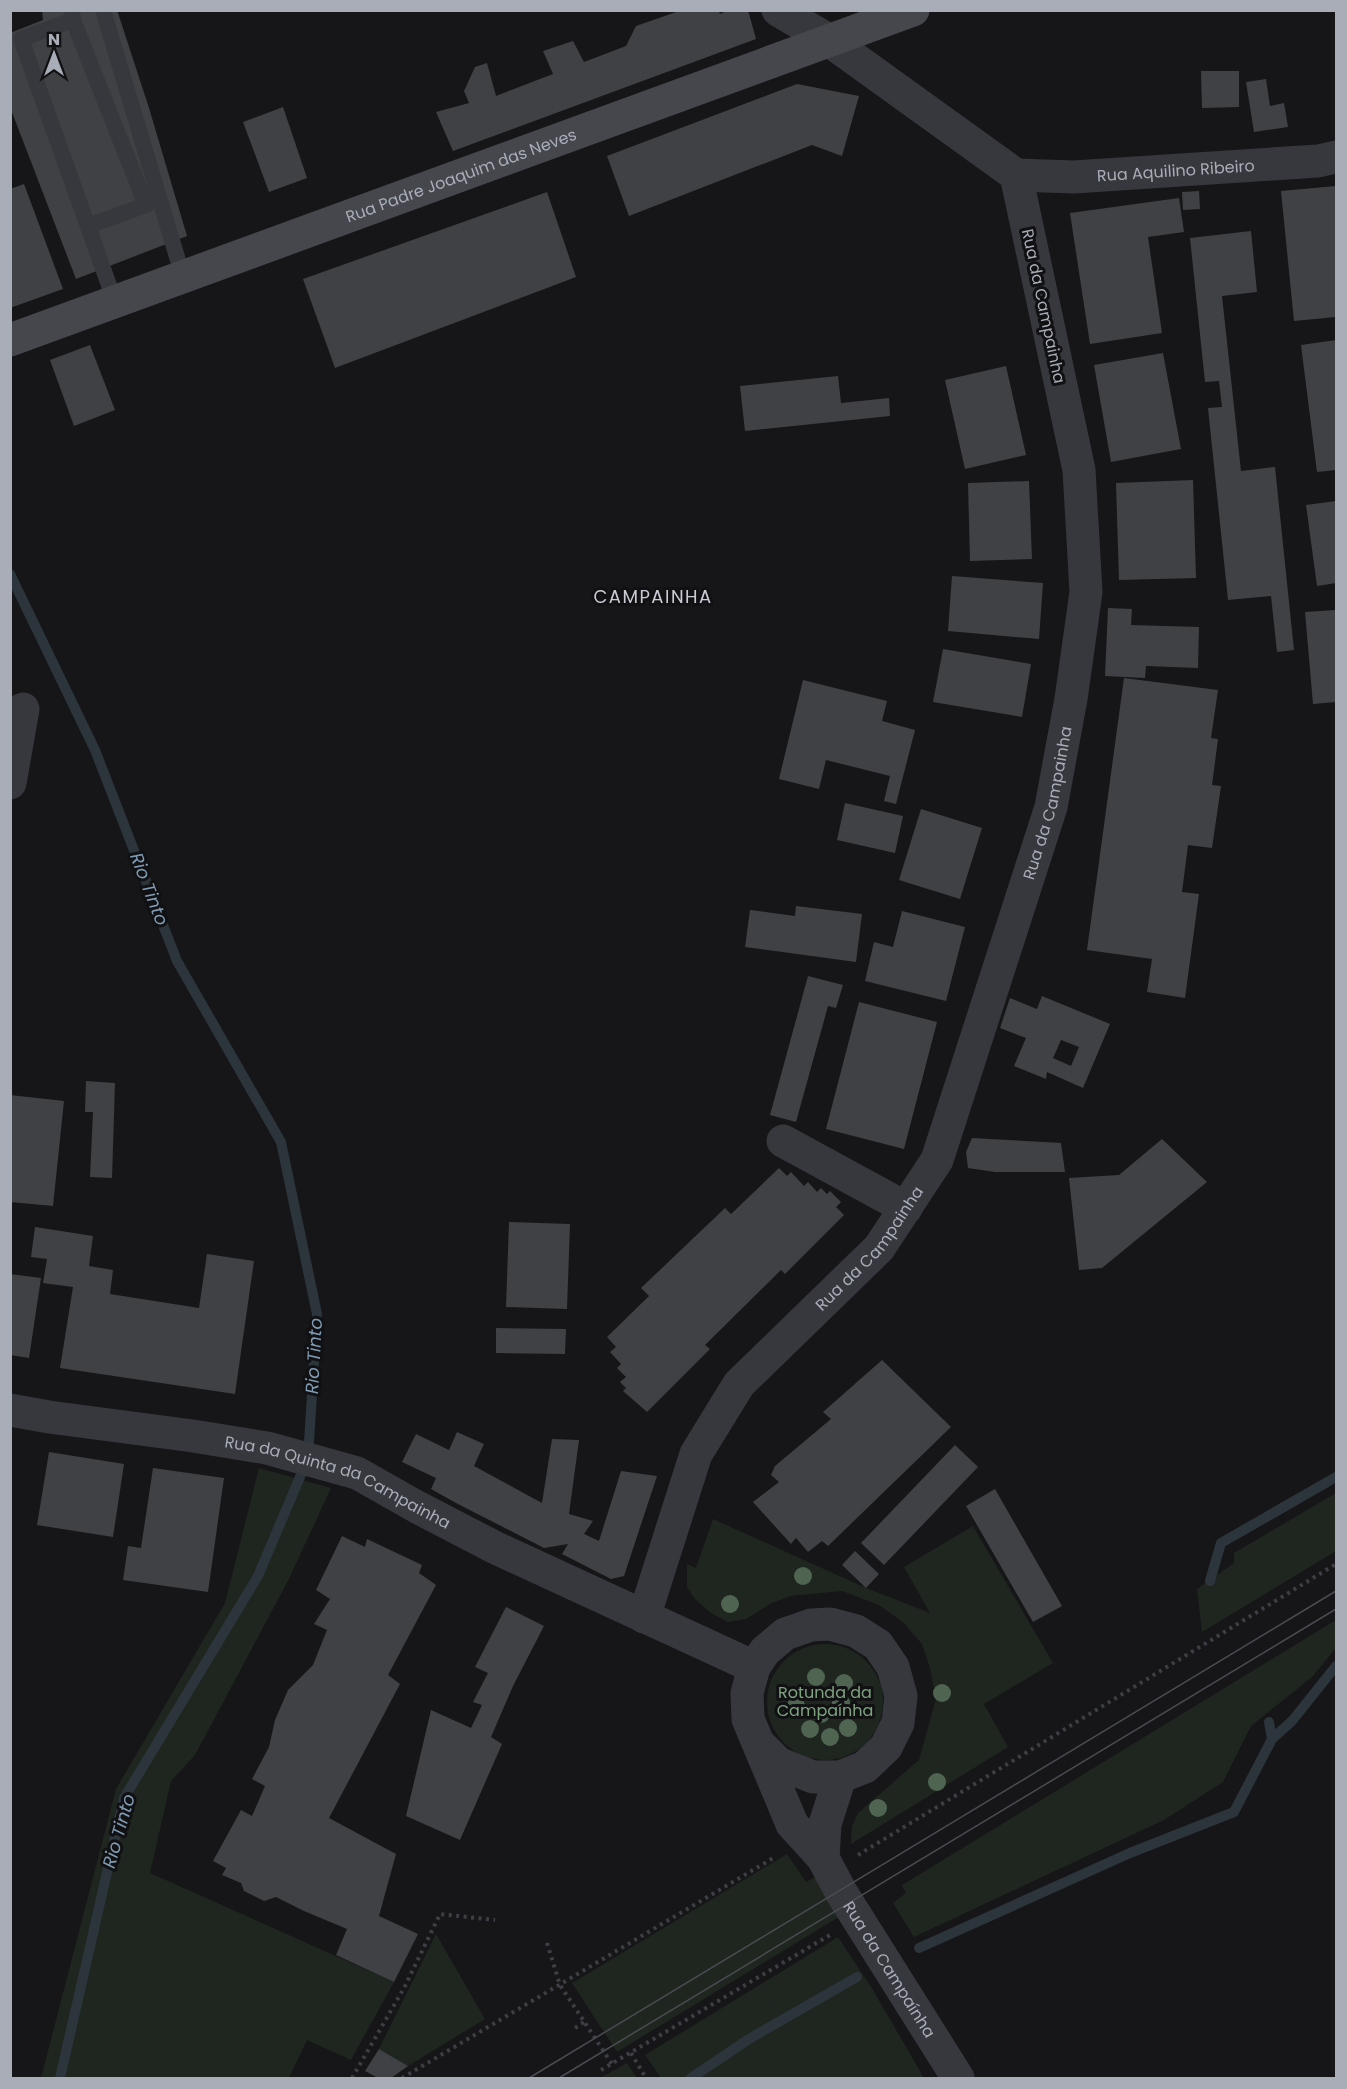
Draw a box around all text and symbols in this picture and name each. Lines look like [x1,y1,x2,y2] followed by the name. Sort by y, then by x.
[24,24,84,84] north arrow
[48,28,60,51] text: N
[342,123,580,228] street label: Rua Padre Joaquim das Neves
[1096,154,1255,187] street label: Rua Aquilino Ribeiro
[1016,227,1071,386] street label: Rua da Campainha
[593,584,713,609] district label: CAMPAINHA
[1017,724,1078,883] street label: Rua da Campainha
[124,849,175,929] water label: Rio Tinto
[810,1182,929,1316] street label: Rua da Campainha
[299,1317,328,1395] water label: Rio Tinto
[223,1430,455,1534] street label: Rua da Quinta da Campainha
[777,1681,873,1722] park label: Rotunda da Campaínha
[96,1791,141,1871] water label: Rio Tinto
[838,1897,941,2042] street label: Rua da Campaínha

